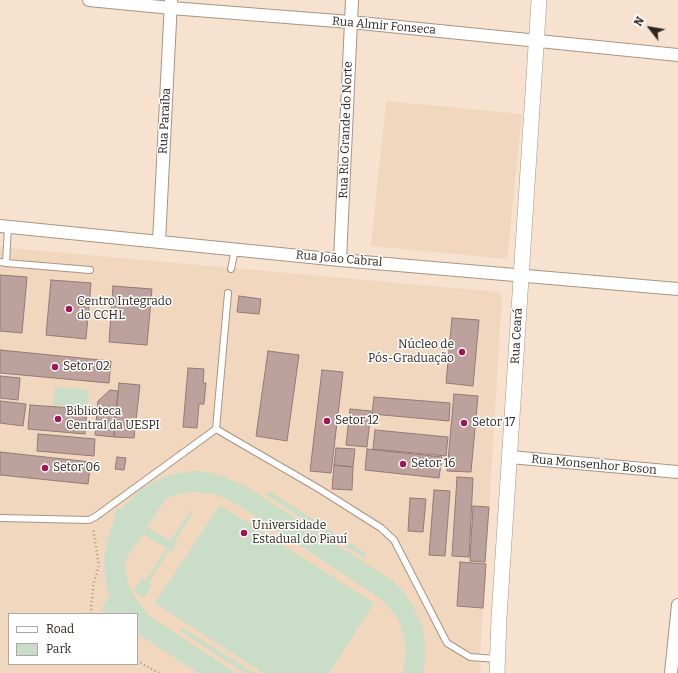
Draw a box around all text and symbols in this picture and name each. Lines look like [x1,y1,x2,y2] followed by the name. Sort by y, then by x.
[630,8,670,48] north arrow
[332,14,436,38] street label: Rua Almir Fonseca
[632,15,647,29] text: N
[336,61,356,199] street label: Rua Rio Grande do Norte
[156,88,174,154] street label: Rua Paraíba
[295,248,383,270] street label: Rua João Cabral
[77,295,172,323] place label: Centro Integrado do CCHL
[64,304,74,314] marker: Centro Integrado do CCHL
[508,308,526,364] street label: Rua Ceará
[368,338,454,366] place label: Núcleo de Pós-Graduação
[457,347,467,357] marker: Núcleo de Pós-Graduação
[63,360,110,374] place label: Setor 02
[50,362,60,372] marker: Setor 02
[66,405,160,433] place label: Biblioteca Central da UESPI
[53,414,63,424] marker: Biblioteca Central da UESPI
[335,414,379,428] place label: Setor 12
[322,416,332,426] marker: Setor 12
[472,416,515,430] place label: Setor 17
[459,418,469,428] marker: Setor 17
[531,452,657,478] street label: Rua Monsenhor Boson
[411,457,455,471] place label: Setor 16
[398,459,408,469] marker: Setor 16
[53,461,100,475] place label: Setor 06
[40,463,50,473] marker: Setor 06
[252,519,347,547] place label: Universidade Estadual do Piauí
[239,528,249,538] marker: Universidade Estadual do Piauí
[8,613,138,665] legend
[46,622,74,636] text: Road
[46,642,71,656] text: Park

